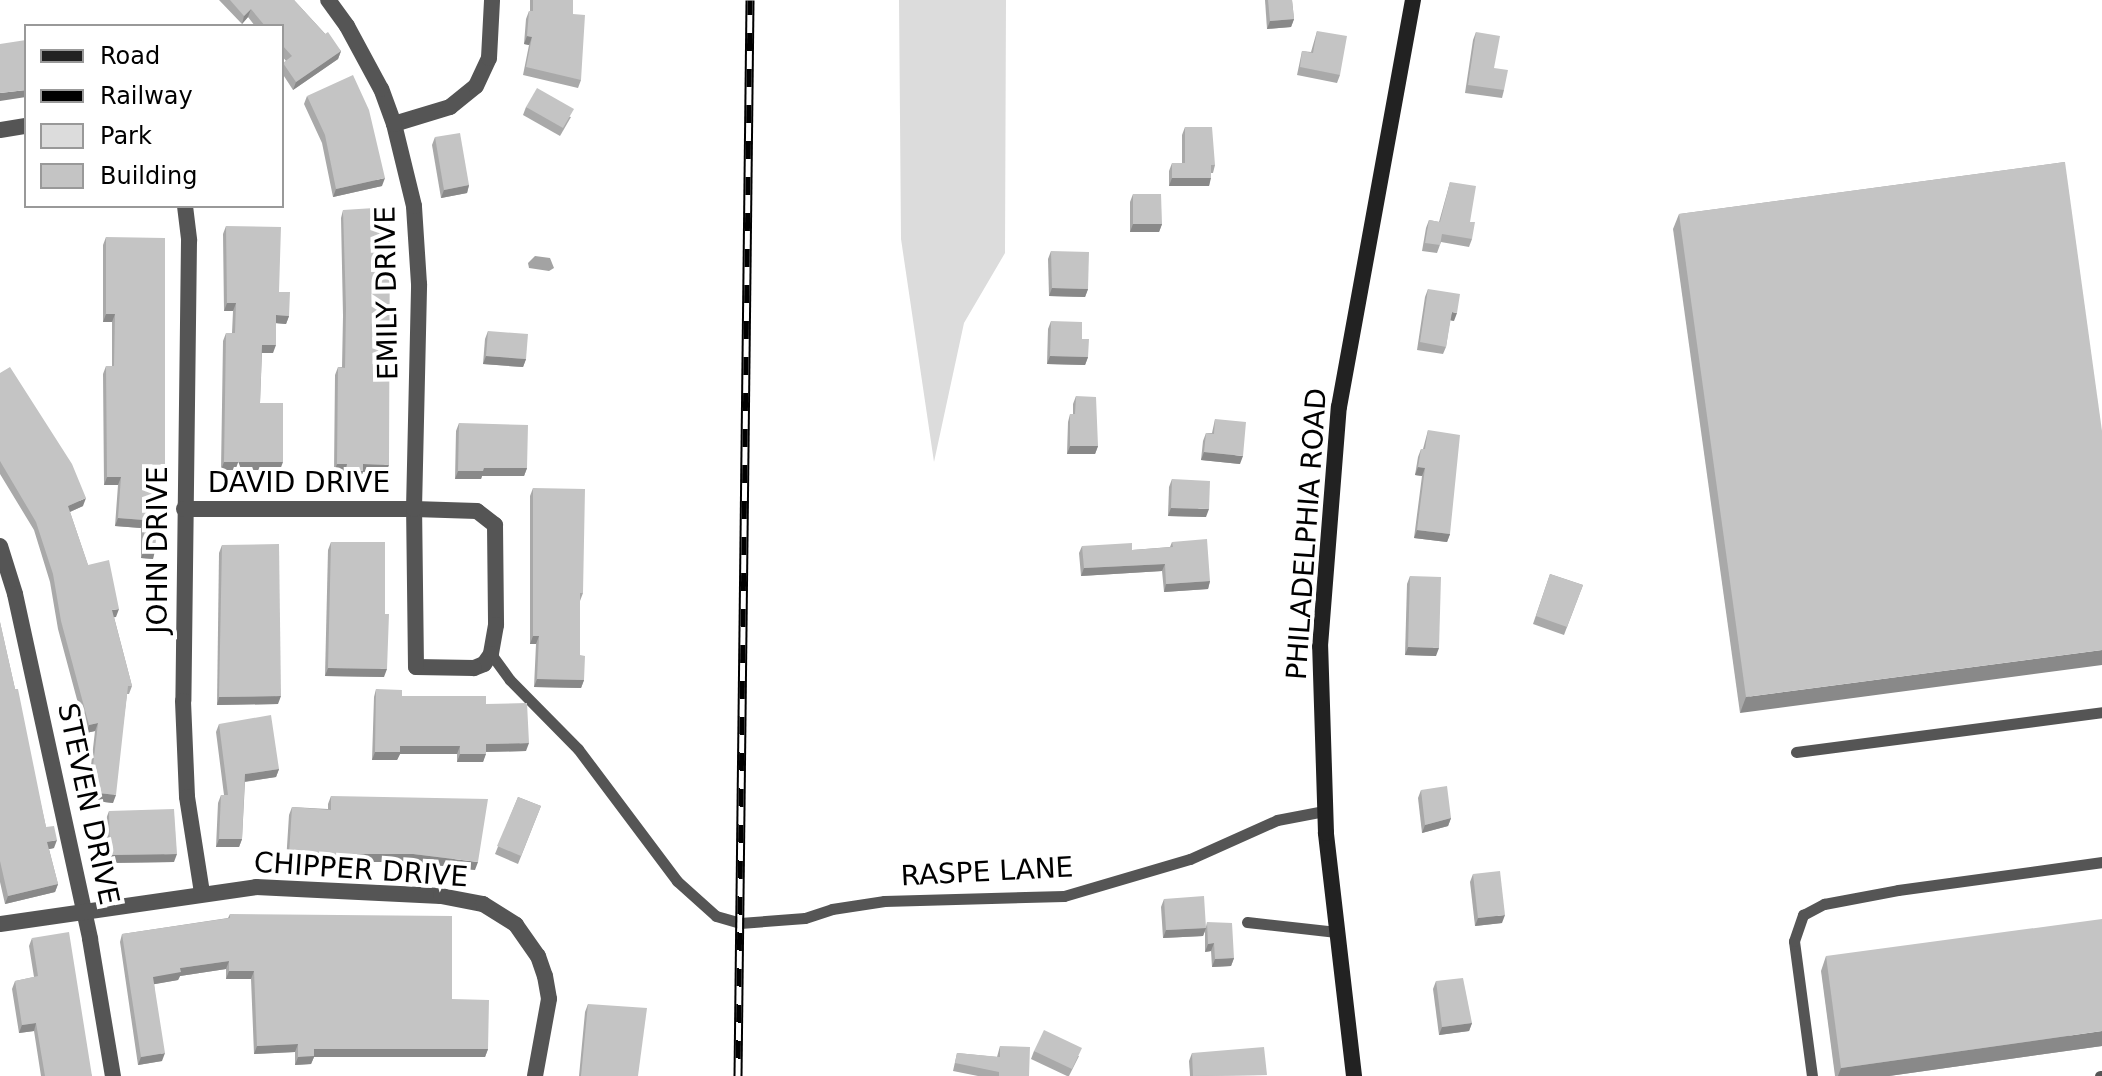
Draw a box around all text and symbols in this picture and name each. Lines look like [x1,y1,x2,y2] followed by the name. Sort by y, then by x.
[24,24,284,208] legend
[100,42,160,70] text: Road
[100,82,193,110] text: Railway
[100,122,152,150] text: Park
[100,162,197,190] text: Building
[369,206,405,380] street label: EMILY DRIVE
[1280,387,1334,681] street label: PHILADELPHIA ROAD
[141,466,175,634] street label: JOHN DRIVE
[208,466,390,500] street label: DAVID DRIVE
[50,700,126,908] street label: STEVEN DRIVE
[253,846,469,894] street label: CHIPPER DRIVE
[900,851,1074,893] street label: RASPE LANE

